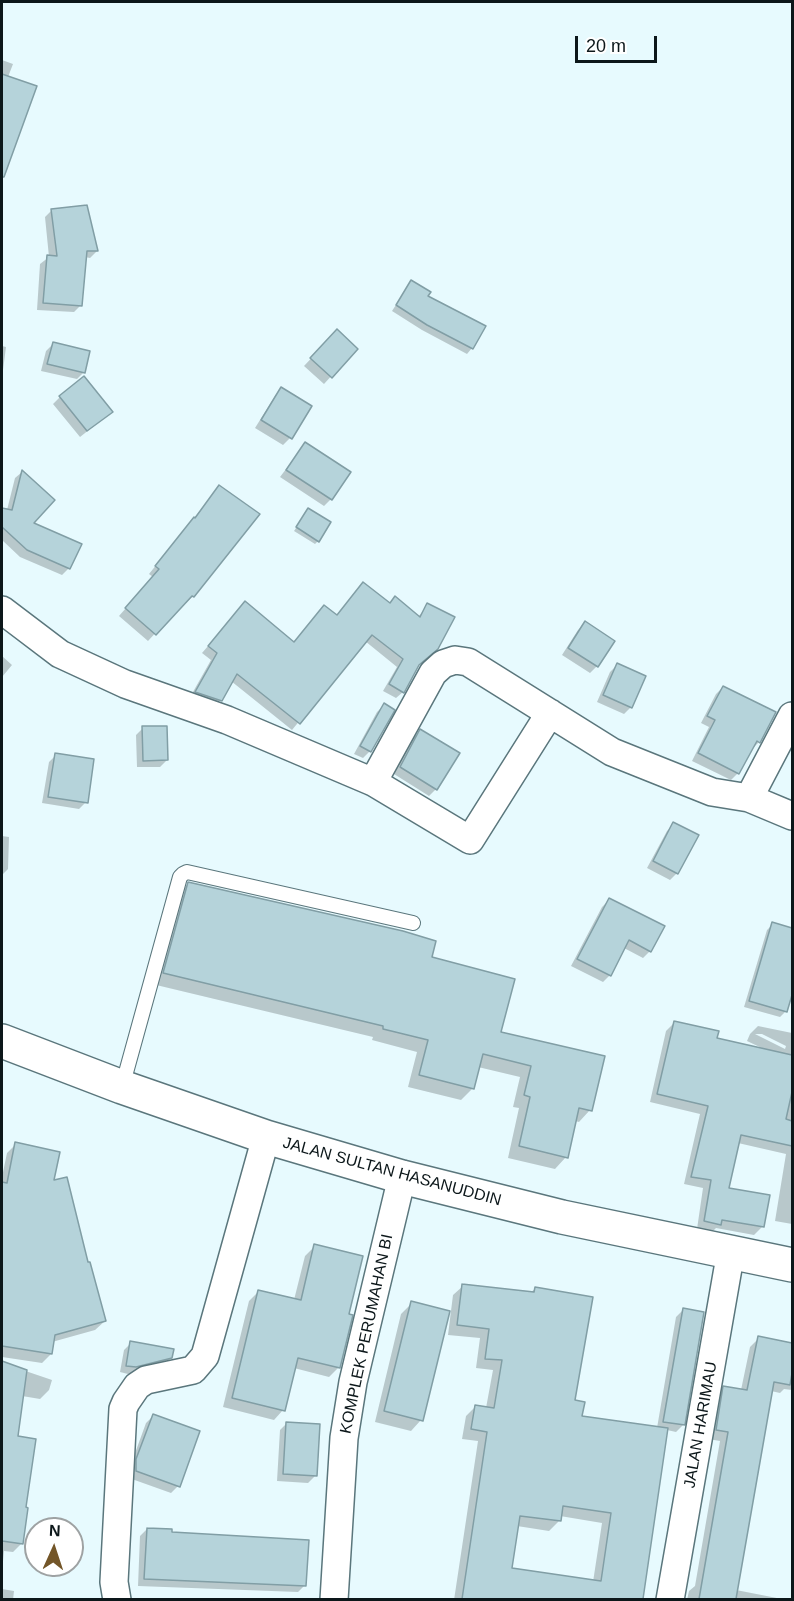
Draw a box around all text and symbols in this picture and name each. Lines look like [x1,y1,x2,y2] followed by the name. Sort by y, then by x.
[578,24,660,62] scale bar
[586,36,626,56] text: 20 m
[281,1134,503,1210] street label: JALAN SULTAN HASANUDDIN
[336,1232,398,1436] street label: KOMPLEK PERUMAHAN BI
[680,1360,722,1490] street label: JALAN HARIMAU
[24,1517,84,1577] north arrow
[49,1522,61,1539] text: N

